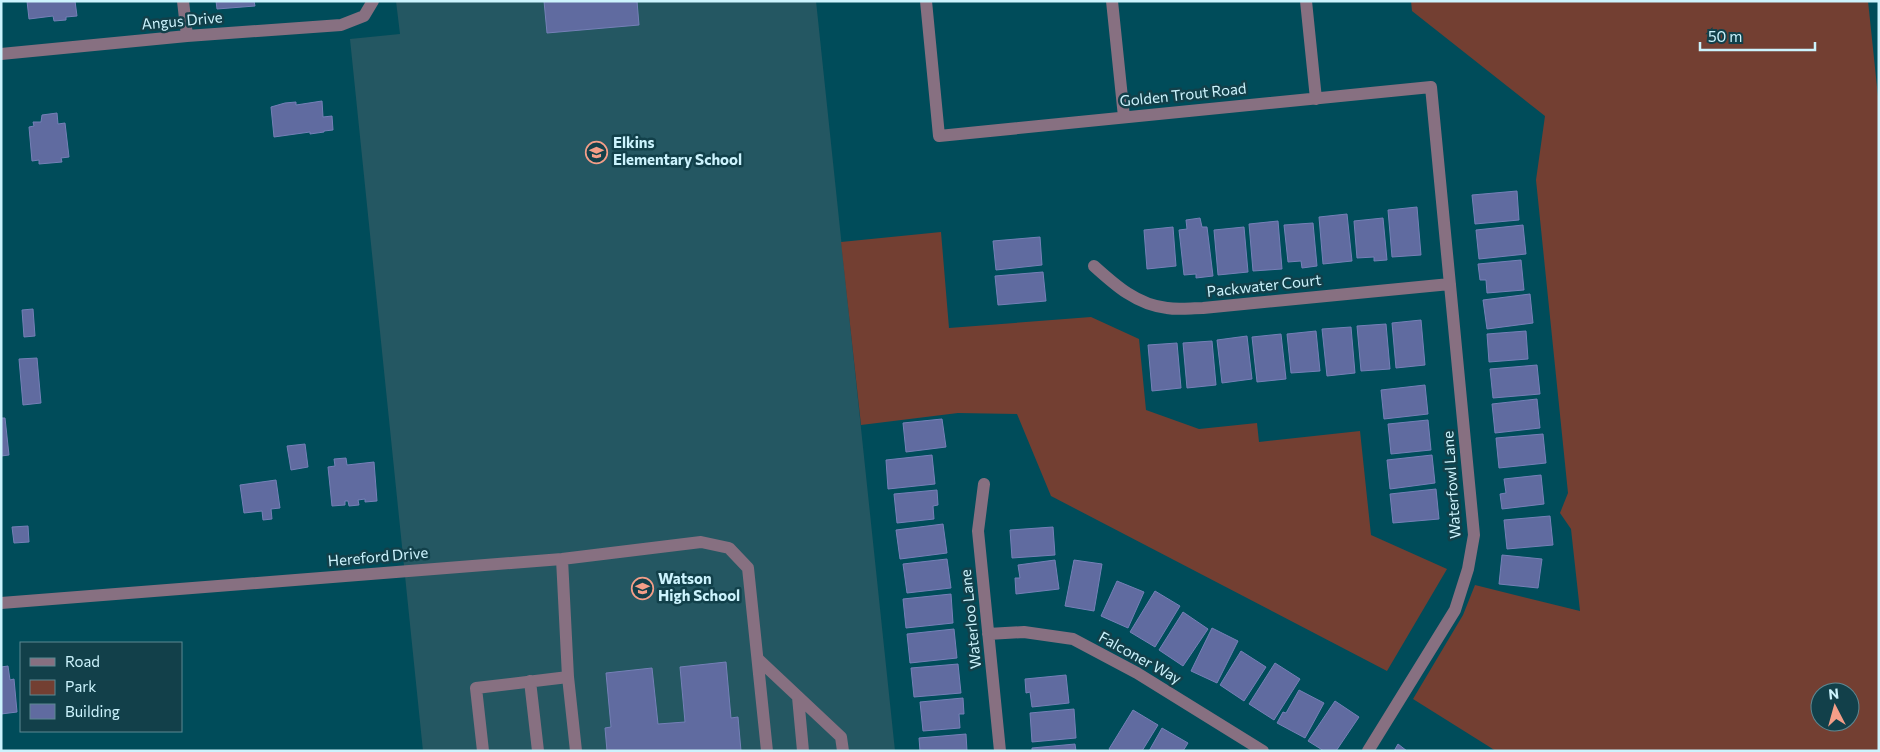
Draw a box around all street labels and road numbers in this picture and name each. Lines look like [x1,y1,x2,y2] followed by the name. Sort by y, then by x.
[141,7,223,33] street label: Angus Drive
[1119,78,1247,110] street label: Golden Trout Road
[1206,270,1322,300] street label: Packwater Court
[1438,430,1464,540] street label: Waterfowl Lane
[327,543,429,569] street label: Hereford Drive
[956,568,984,670] street label: Waterloo Lane
[1096,627,1185,687] street label: Falconer Way

